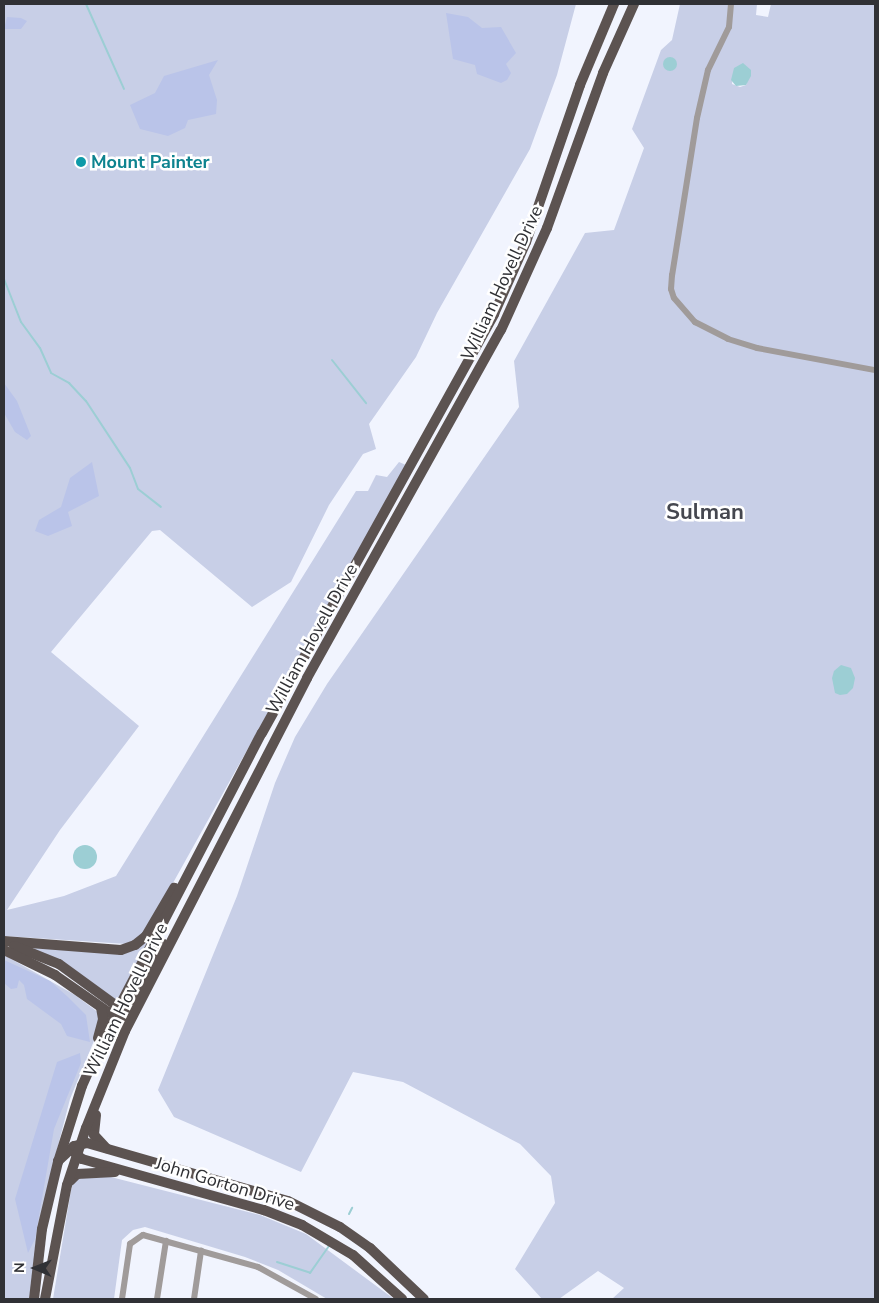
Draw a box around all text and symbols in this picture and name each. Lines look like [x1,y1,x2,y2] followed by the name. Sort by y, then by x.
[91,151,210,173] place label: Mount Painter
[75,156,87,168] marker: Mount Painter
[457,202,547,364] street label: William Hovell Drive
[666,500,744,526] district label: Sulman
[262,560,362,718] street label: William Hovell Drive
[79,919,173,1081] street label: William Hovell Drive
[153,1153,297,1215] street label: John Gorton Drive
[10,1243,60,1293] north arrow
[10,1262,29,1273] text: N

